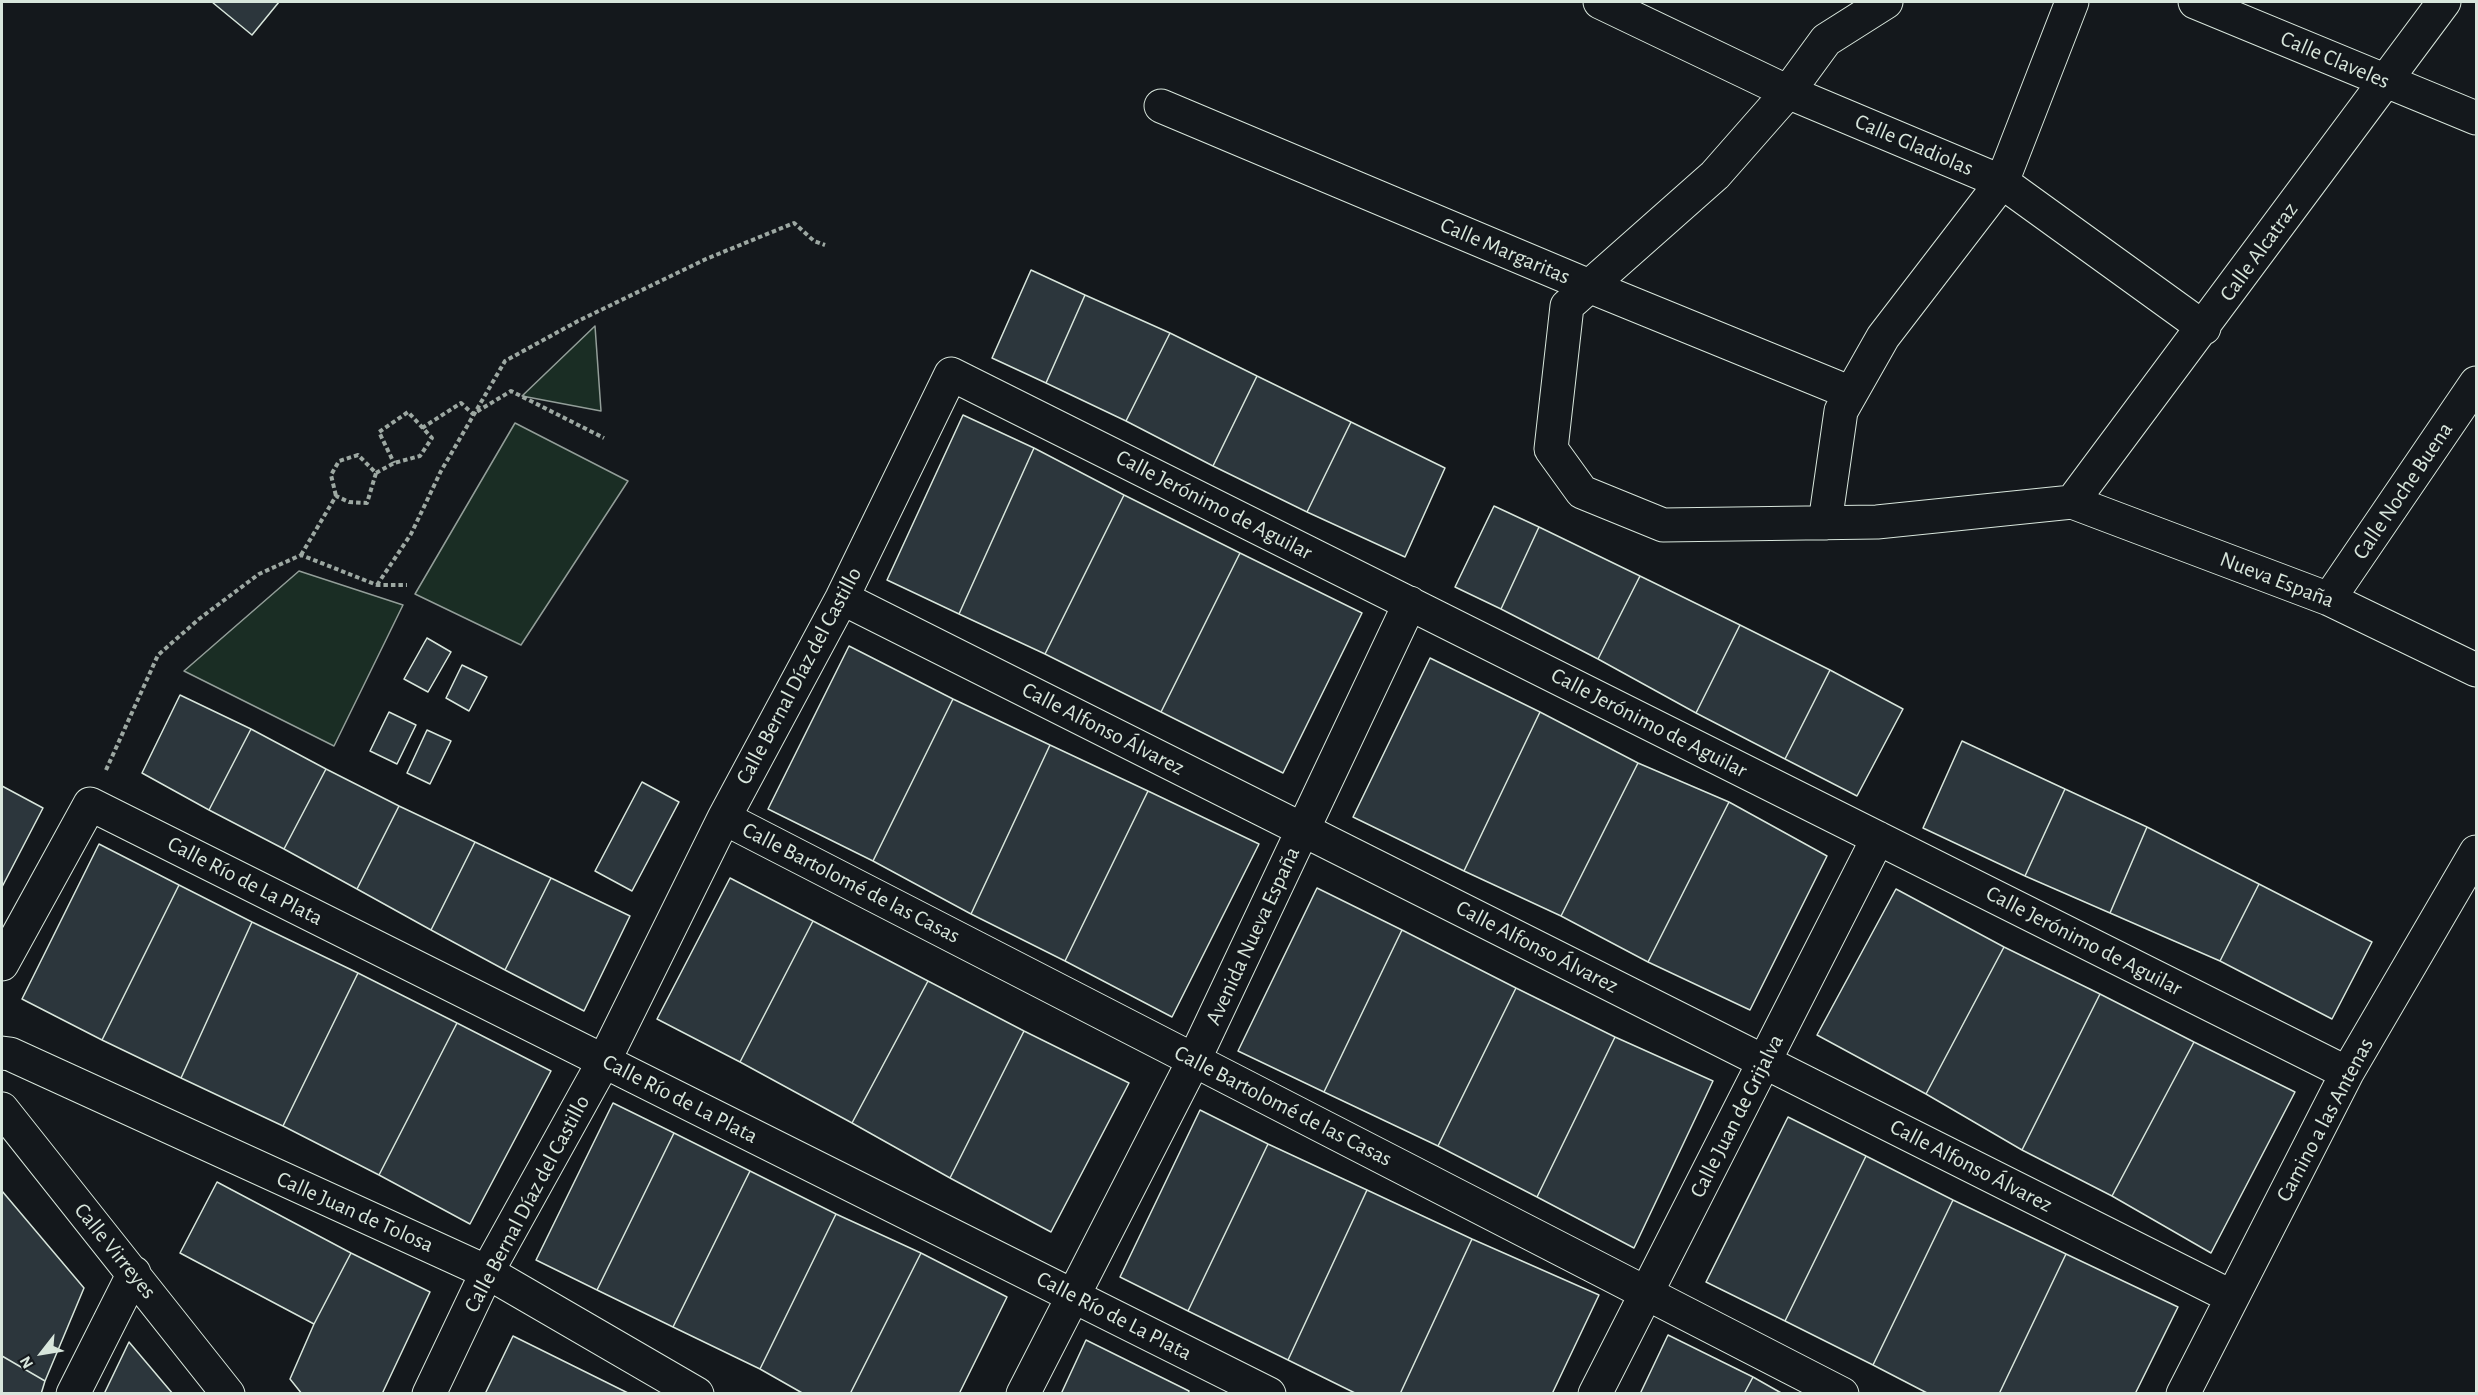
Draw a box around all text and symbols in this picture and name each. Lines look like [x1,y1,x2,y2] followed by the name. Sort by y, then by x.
[2277,25,2393,95] street label: Calle Claveles
[1851,108,1977,182] street label: Calle Gladiolas
[2214,197,2304,307] street label: Calle Alcatraz
[1436,212,1574,290] street label: Calle Margaritas
[2347,417,2459,565] street label: Calle Noche Buena
[1111,444,1317,566] street label: Calle Jerónimo de Aguilar
[2216,546,2338,614] street label: Nueva España
[730,563,868,789] street label: Calle Bernal Díaz del Castillo
[1546,662,1752,784] street label: Calle Jerónimo de Aguilar
[1017,677,1189,781] street label: Calle Alfonso Álvarez
[738,817,964,949] street label: Calle Bartolomé de las Casas
[163,831,327,931] street label: Calle Río de La Plata
[1200,843,1306,1029] street label: Avenida Nueva España
[1981,880,2187,1002] street label: Calle Jerónimo de Aguilar
[1451,895,1623,999] street label: Calle Alfonso Álvarez
[1684,1030,1790,1202] street label: Calle Juan de Grijalva
[2271,1034,2379,1206] street label: Camino a las Antenas
[1170,1040,1396,1172] street label: Calle Bartolomé de las Casas
[598,1049,762,1149] street label: Calle Río de La Plata
[458,1091,596,1317] street label: Calle Bernal Díaz del Castillo
[1885,1114,2057,1218] street label: Calle Alfonso Álvarez
[273,1166,437,1258] street label: Calle Juan de Tolosa
[68,1198,162,1304] street label: Calle Virreyes
[1032,1266,1196,1366] street label: Calle Río de La Plata
[12,1323,72,1383] north arrow
[17,1353,36,1371] text: N

